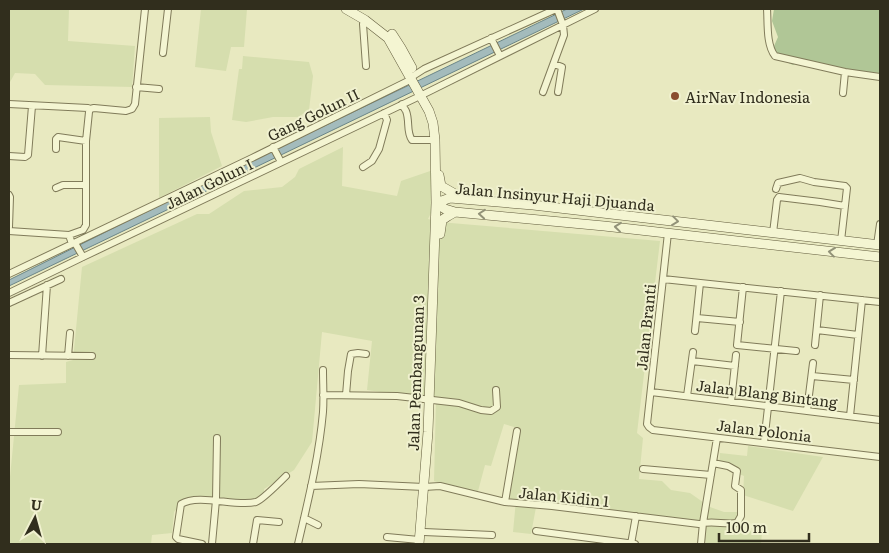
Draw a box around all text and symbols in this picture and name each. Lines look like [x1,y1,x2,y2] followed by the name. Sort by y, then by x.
[263,82,363,146] street label: Gang Golun II
[685,85,811,108] place label: AirNav Indonesia
[669,90,681,102] marker: AirNav Indonesia
[161,152,257,214] street label: Jalan Golun I
[454,176,657,216] street label: Jalan Insinyur Haji Djuanda
[478,209,486,220] one-way arrow
[671,215,679,226] one-way arrow
[614,222,622,233] one-way arrow
[827,247,835,258] one-way arrow
[629,282,661,372] street label: Jalan Branti
[401,295,429,451] street label: Jalan Pembangunan 3
[695,373,840,413] street label: Jalan Blang Bintang
[715,413,814,447] street label: Jalan Polonia
[517,480,611,512] street label: Jalan Kidin 1
[10,493,60,543] north arrow
[30,494,43,515] text: U
[719,510,809,542] scale bar
[726,515,767,538] text: 100 m

